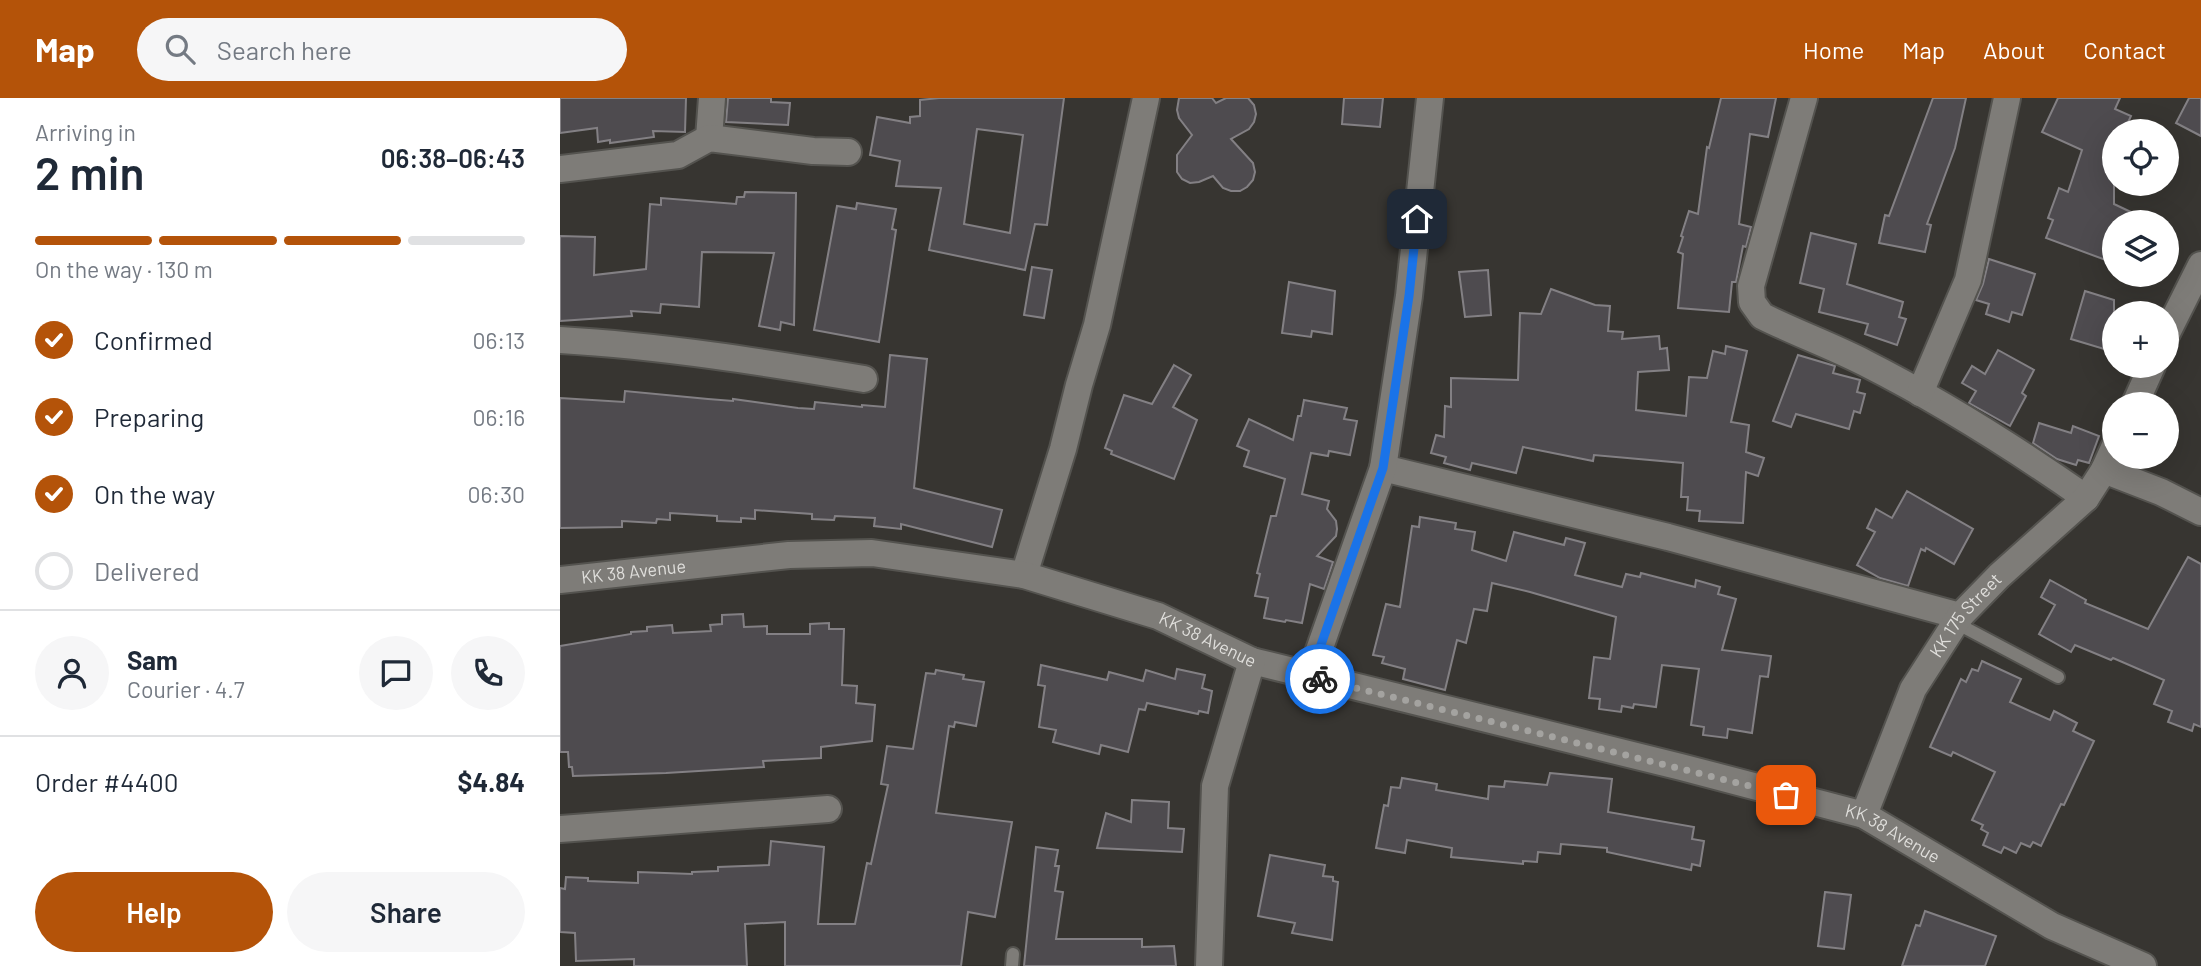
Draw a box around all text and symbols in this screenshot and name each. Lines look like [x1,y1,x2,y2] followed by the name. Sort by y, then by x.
[137,18,627,81] search box
[35,29,95,69] text: Map
[161,30,199,68] icon: search
[217,34,352,65] text: Search here
[1803,35,1864,64] text: Home
[1902,35,1945,64] text: Map
[1983,35,2045,64] text: About
[2083,35,2166,64] text: Contact
[35,118,136,146] text: Arriving in
[2102,119,2179,469] map controls
[2102,119,2179,196] button: locate
[381,142,525,173] text: 06:38–06:43
[35,144,144,199] text: 2 min
[1387,189,1447,249] pin
[1398,200,1436,238] icon: home
[2102,210,2179,287] button: layers
[35,255,213,283] text: On the way · 130 m
[2102,301,2179,378] button: +
[35,321,73,359] icon: check
[94,324,213,355] text: Confirmed
[472,326,525,354] text: 06:13
[2102,392,2179,469] button: −
[35,398,73,436] icon: check
[94,401,204,432] text: Preparing
[472,403,525,431] text: 06:16
[35,475,73,513] icon: check
[94,478,215,509] text: On the way
[468,480,525,508] text: 06:30
[580,554,687,588] street label: KK 38 Avenue
[94,555,200,586] text: Delivered
[1924,568,2006,661] street label: KK 175 Street
[1156,606,1260,671] street label: KK 38 Avenue
[35,636,109,710] button: person
[359,636,433,710] button: chat
[451,636,525,710] button: phone
[127,644,178,675] text: Sam
[1285,644,1355,714] courier
[1301,660,1339,698] icon: bike
[127,675,245,703] text: Courier · 4.7
[1756,765,1816,825] pin
[35,766,178,797] text: Order #4400
[458,766,525,797] text: $4.84
[1767,776,1805,814] icon: bag
[1843,799,1944,867] street label: KK 38 Avenue
[35,872,273,952] button: Help
[287,872,525,952] button: Share

